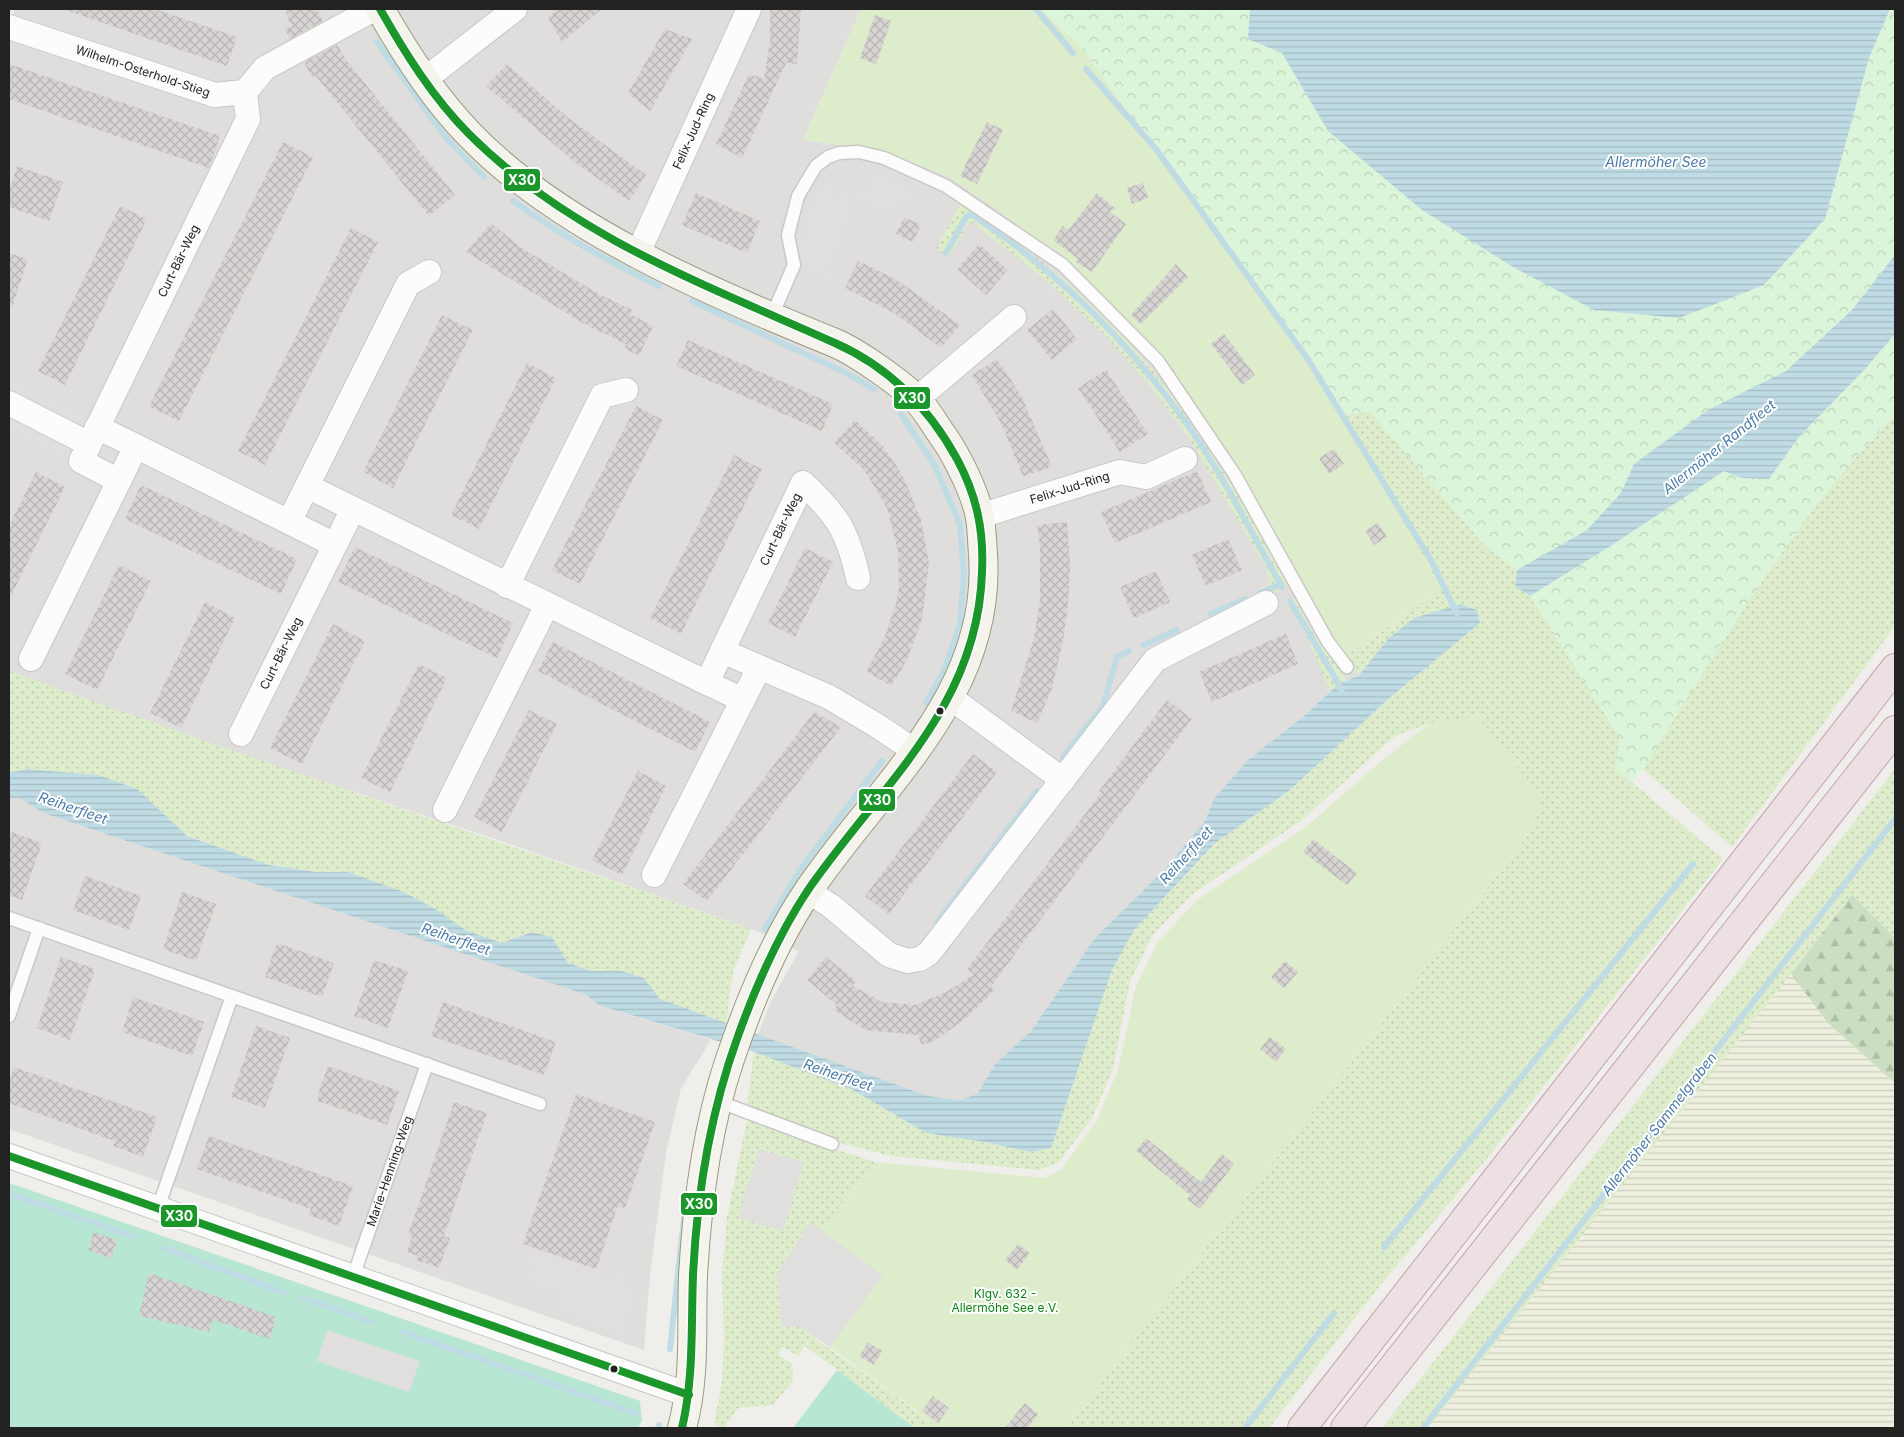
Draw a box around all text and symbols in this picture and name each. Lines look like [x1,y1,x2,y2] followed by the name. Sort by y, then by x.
[74,42,212,100] street label: Wilhelm-Osterhold-Stieg
[669,90,717,172] street label: Felix-Jud-Ring
[1604,153,1707,170] water label: Allermöher See
[503,168,541,192] line badge: X30
[508,171,536,188] text: X30
[154,222,202,300] street label: Curt-Bär-Weg
[893,386,931,410] line badge: X30
[898,389,926,406] text: X30
[1658,396,1779,498] water label: Allermöher Randfleet
[1028,468,1111,507] street label: Felix-Jud-Ring
[756,490,804,568] street label: Curt-Bär-Weg
[256,615,305,692] street label: Curt-Bär-Weg
[935,706,945,716] unlabelled marker
[37,788,110,827] water label: Reiherfleet
[858,788,896,812] line badge: X30
[863,791,891,808] text: X30
[1155,822,1216,887] water label: Reiherfleet
[420,919,493,958] water label: Reiherfleet
[1597,1049,1720,1199] water label: Allermöher Sammelgraben
[802,1055,875,1094] water label: Reiherfleet
[363,1114,415,1228] street label: Marie-Henning-Weg
[680,1192,718,1216] line badge: X30
[685,1195,713,1212] text: X30
[160,1204,198,1228] line badge: X30
[165,1207,193,1224] text: X30
[951,1286,1059,1315] park label: Klgv. 632 - Allermöhe See e.V.
[609,1364,619,1374] unlabelled marker

